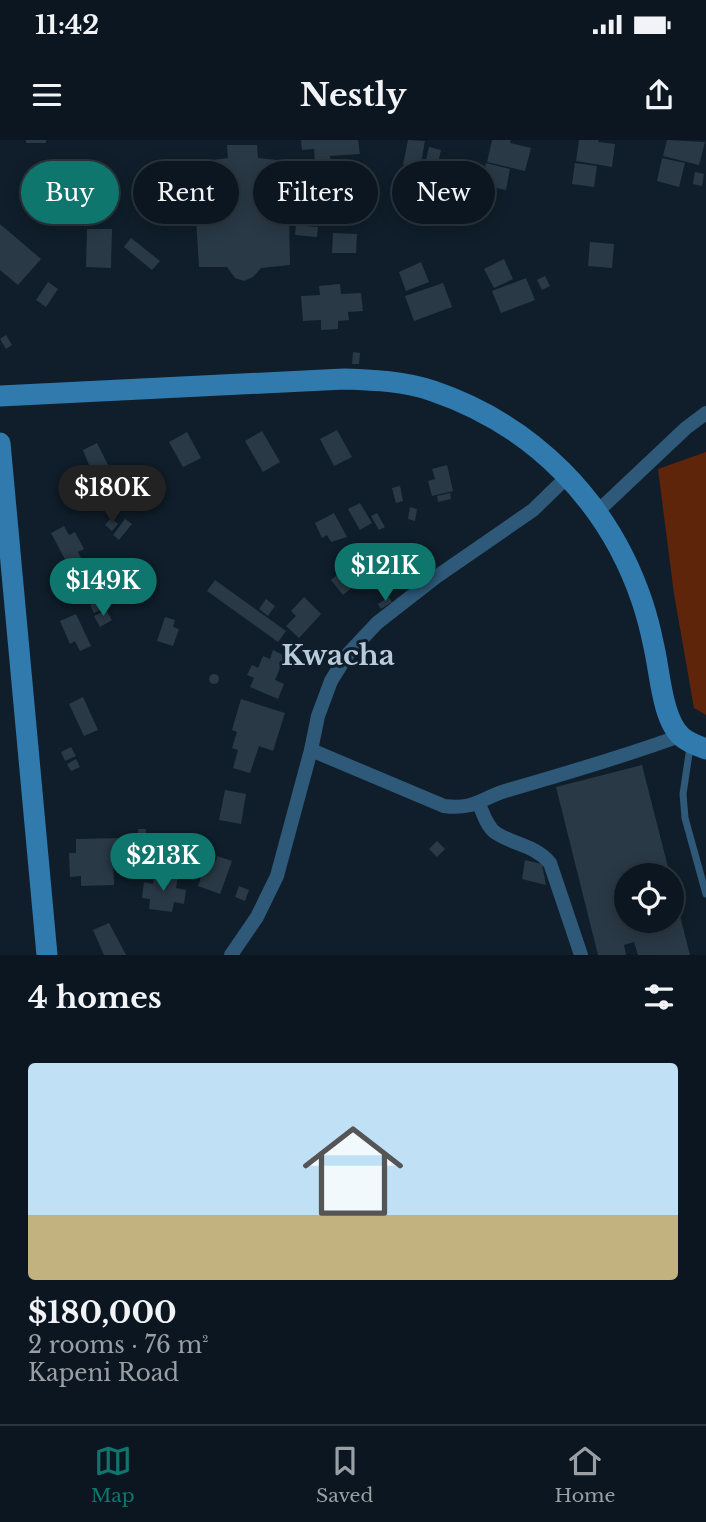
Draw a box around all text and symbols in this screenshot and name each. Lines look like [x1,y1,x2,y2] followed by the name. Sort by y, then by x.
[35,9,99,41] text: 11:42
[300,75,406,115] text: Nestly
[28,76,66,114] icon: menu
[640,76,678,114] icon: share
[21,161,119,224] chip: Buy
[133,161,239,224] chip: Rent
[253,161,378,224] chip: Filters
[392,161,495,224] chip: New
[63,466,161,525] pin: $180K
[74,474,150,502] text: $180K
[336,544,434,603] pin: $121K
[351,552,419,580] text: $121K
[54,559,152,618] pin: $149K
[66,567,140,595] text: $149K
[281,638,395,673] district label: Kwacha
[114,834,212,893] pin: $213K
[126,842,200,870] text: $213K
[614,863,684,933] map controls
[614,863,684,933] button: locate
[640,978,678,1016] icon: filters
[28,979,162,1016] text: 4 homes
[290,1108,416,1234] icon: home
[28,1294,177,1331] text: $180,000
[28,1331,209,1359] text: 2 rooms · 76 m²
[28,1359,179,1387] text: Kapeni Road
[91,1442,135,1507] tab: Map
[316,1442,373,1507] tab: Saved
[555,1442,615,1507] tab: Home

